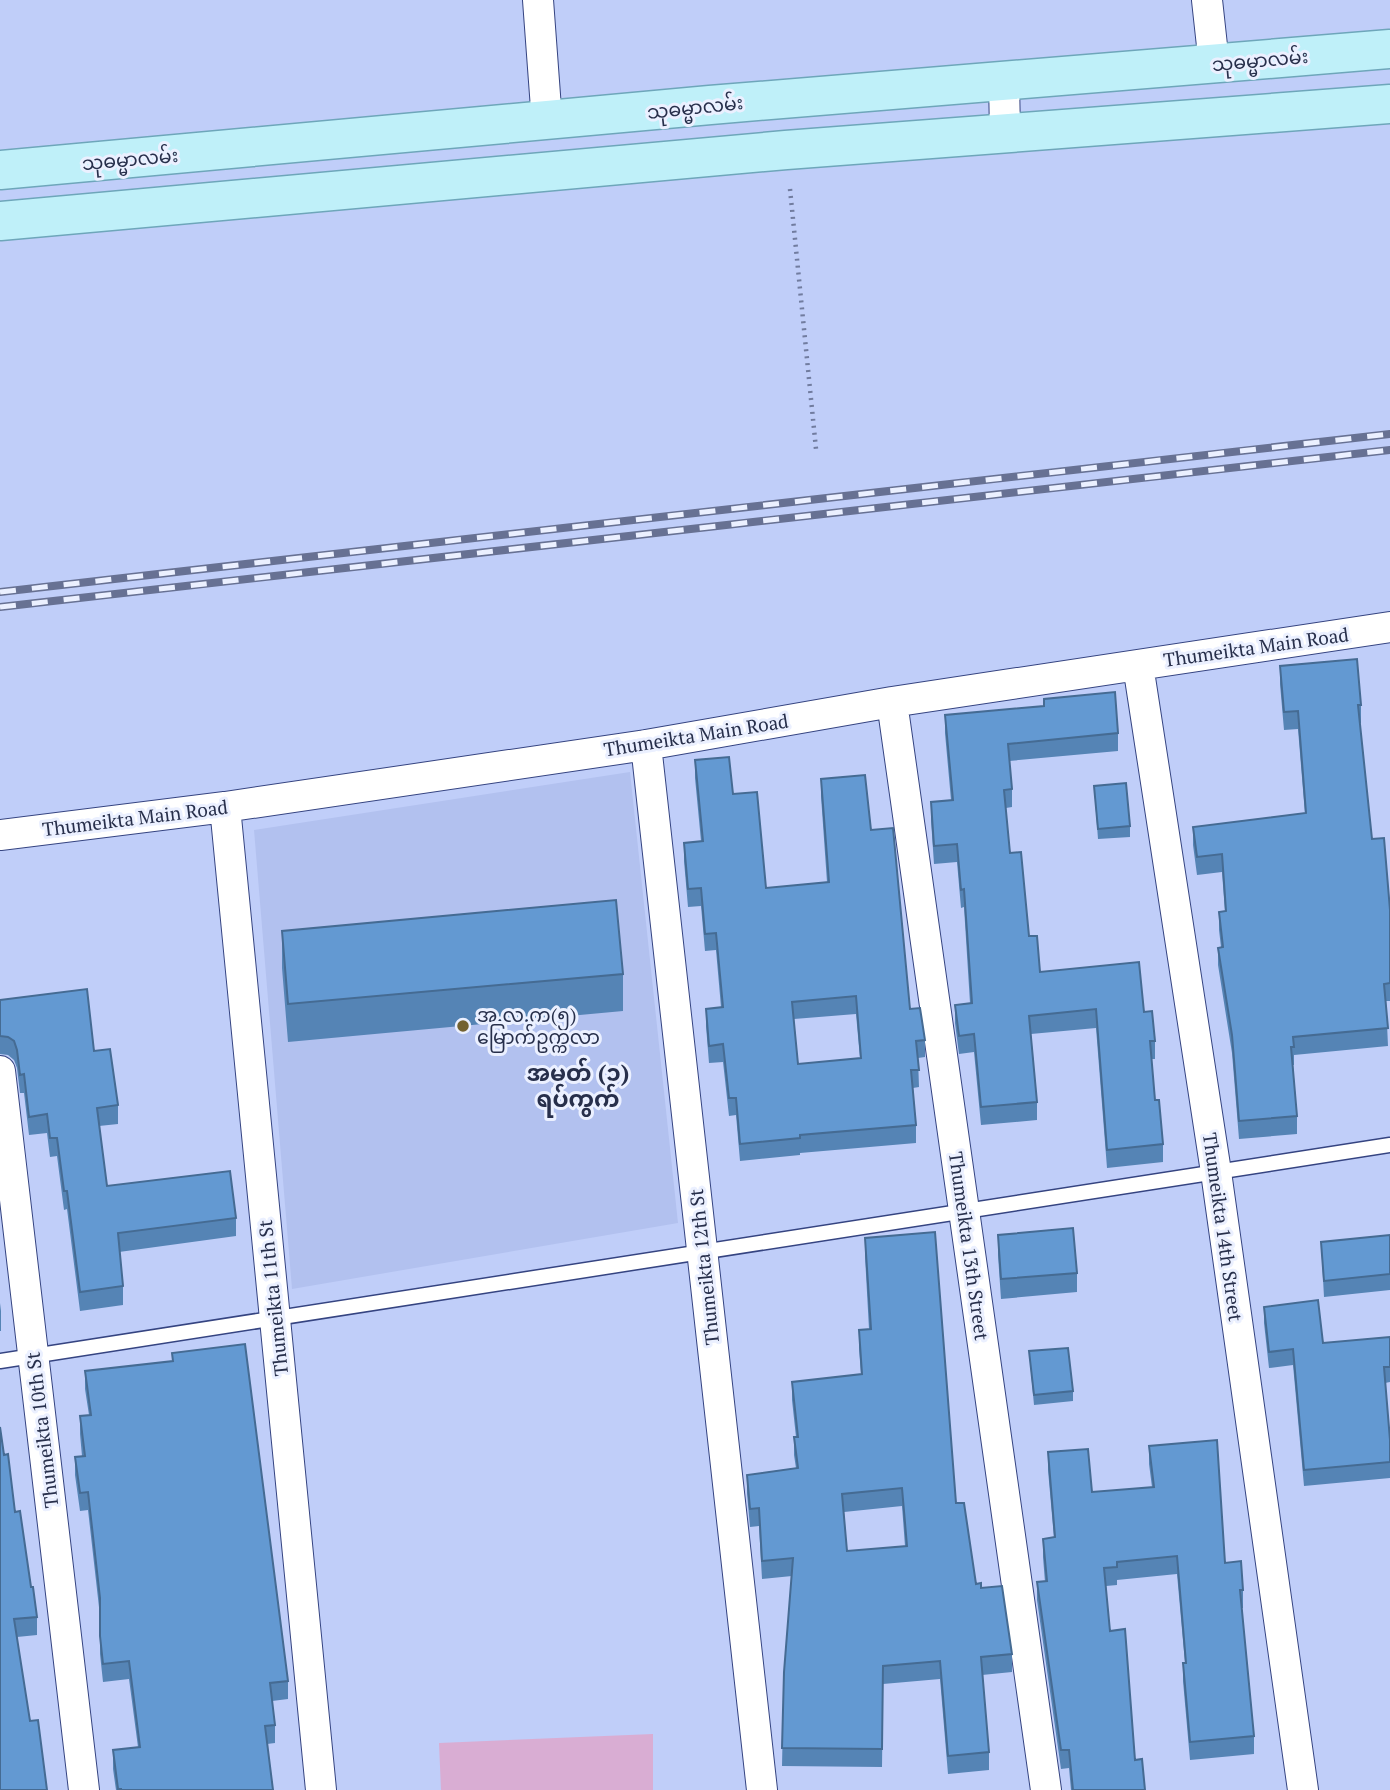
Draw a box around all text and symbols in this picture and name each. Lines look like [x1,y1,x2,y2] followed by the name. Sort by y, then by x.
[1211,42,1310,81] street label: သုဓမ္မာလမ်း
[646,88,745,129] street label: သုဓမ္မာလမ်း
[81,141,180,180] street label: သုဓမ္မာလမ်း
[1162,621,1351,672] street label: Thumeikta Main Road
[602,707,790,761] street label: Thumeikta Main Road
[41,794,230,841] street label: Thumeikta Main Road
[477,1002,600,1053] place label: အ.လ.က(၅) မြောက်ဥက္ကလာ
[455,1018,471,1034] marker: အ.လ.က(၅) မြောက်ဥက္ကလာ
[527,1057,629,1118] district label: အမှတ် (၁) ရပ်ကွက်
[1198,1131,1249,1323] street label: Thumeikta 14th Street
[944,1150,995,1342] street label: Thumeikta 13th Street
[683,1188,724,1346] street label: Thumeikta 12th St
[252,1219,293,1377] street label: Thumeikta 11th St
[20,1351,63,1509] street label: Thumeikta 10th St

